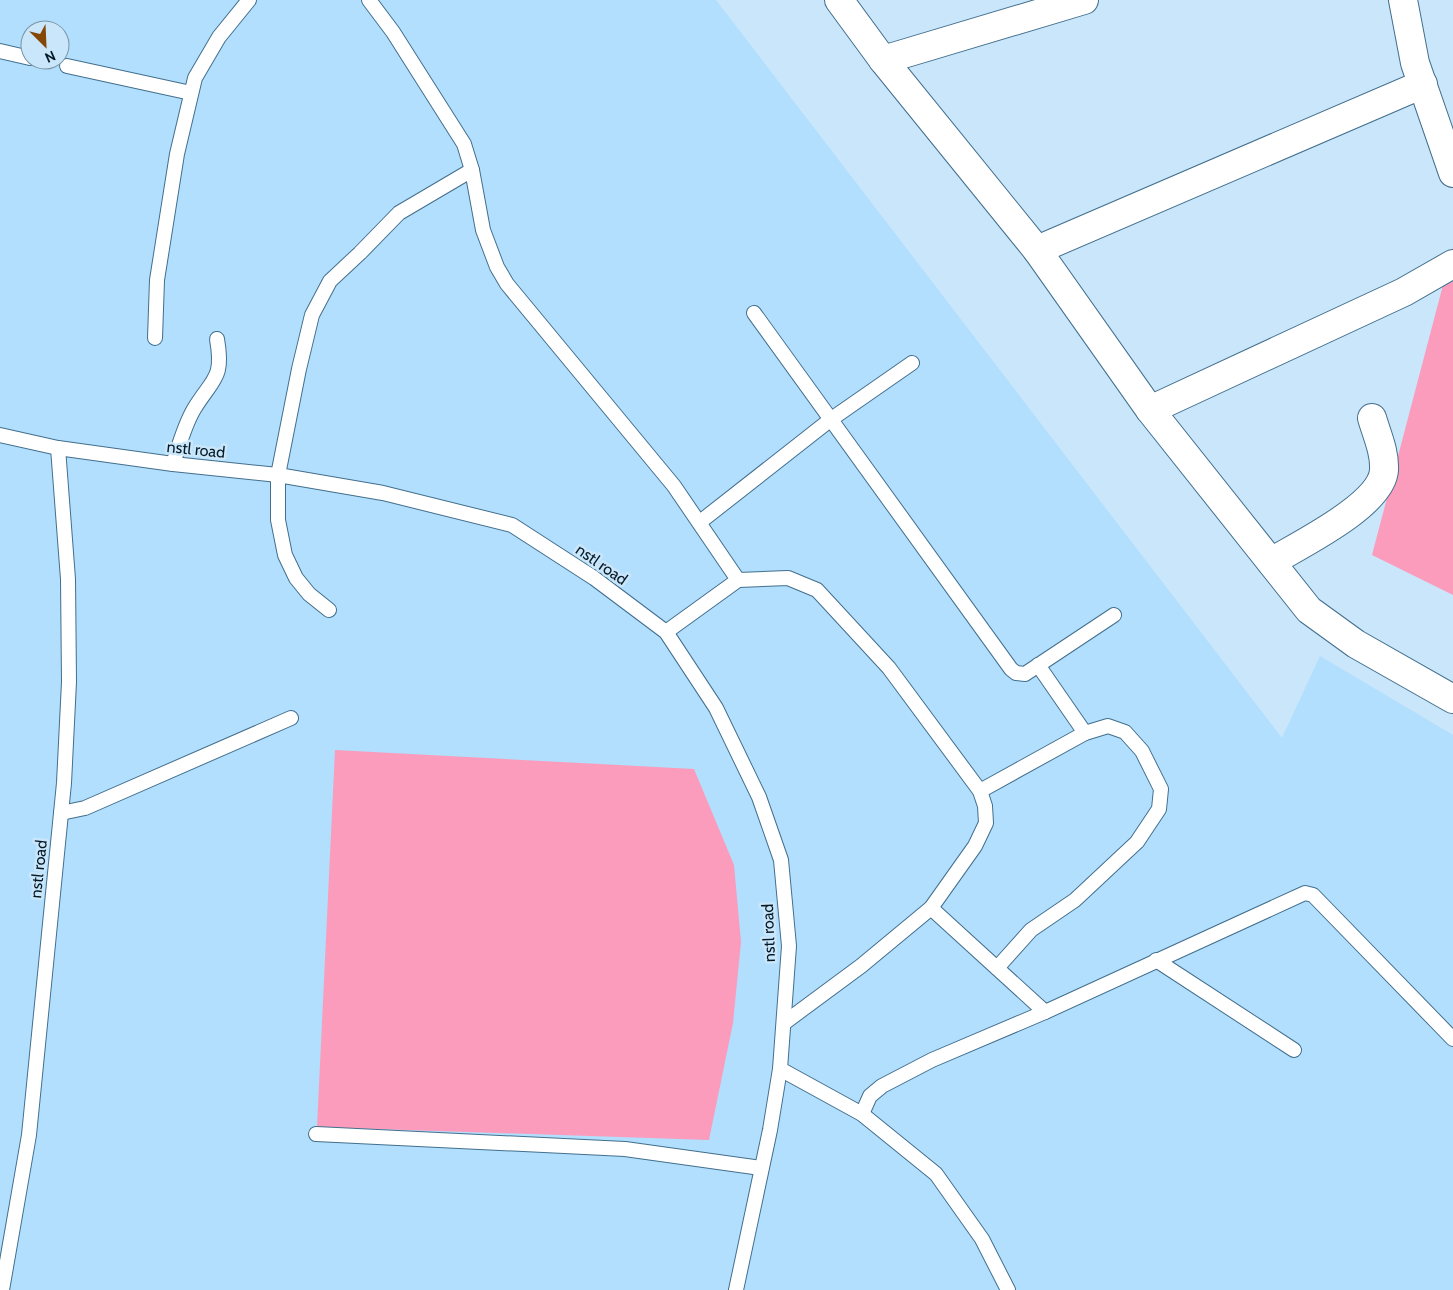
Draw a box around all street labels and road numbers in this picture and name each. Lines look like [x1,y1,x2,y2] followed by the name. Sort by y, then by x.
[166,437,226,462] street label: nstl road
[572,540,631,589] street label: nstl road
[26,839,51,899] street label: nstl road
[758,903,779,963] street label: nstl road

